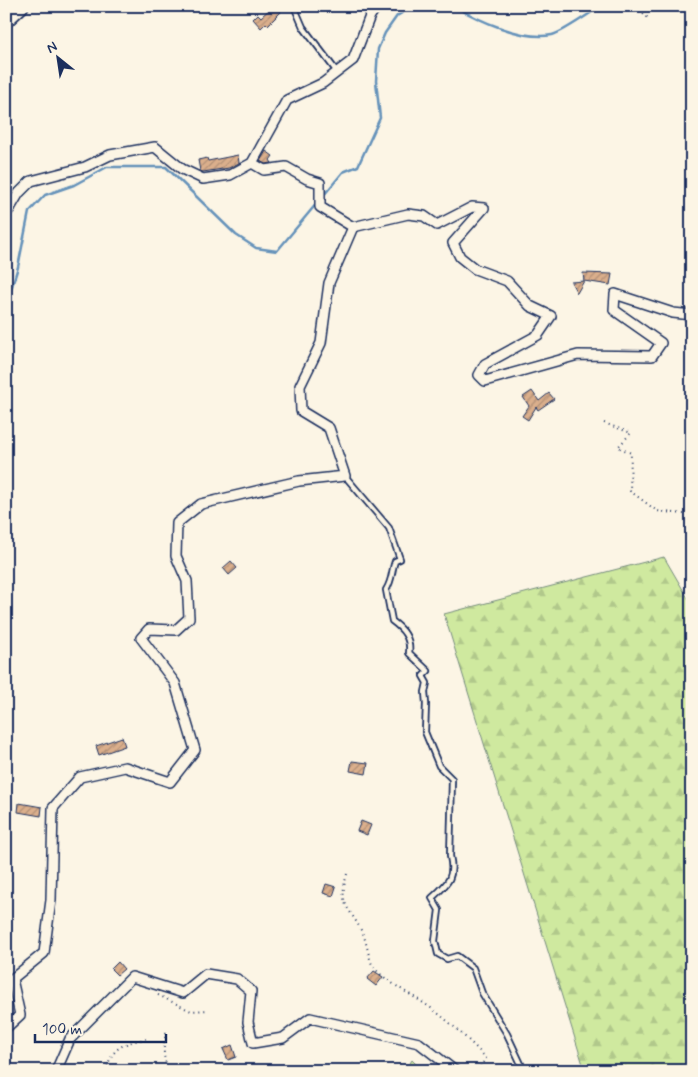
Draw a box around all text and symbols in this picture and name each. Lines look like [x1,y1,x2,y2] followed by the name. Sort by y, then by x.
[32,32,82,82] north arrow
[43,37,61,58] text: N
[35,1012,166,1044] scale bar
[42,1020,82,1040] text: 100 m

